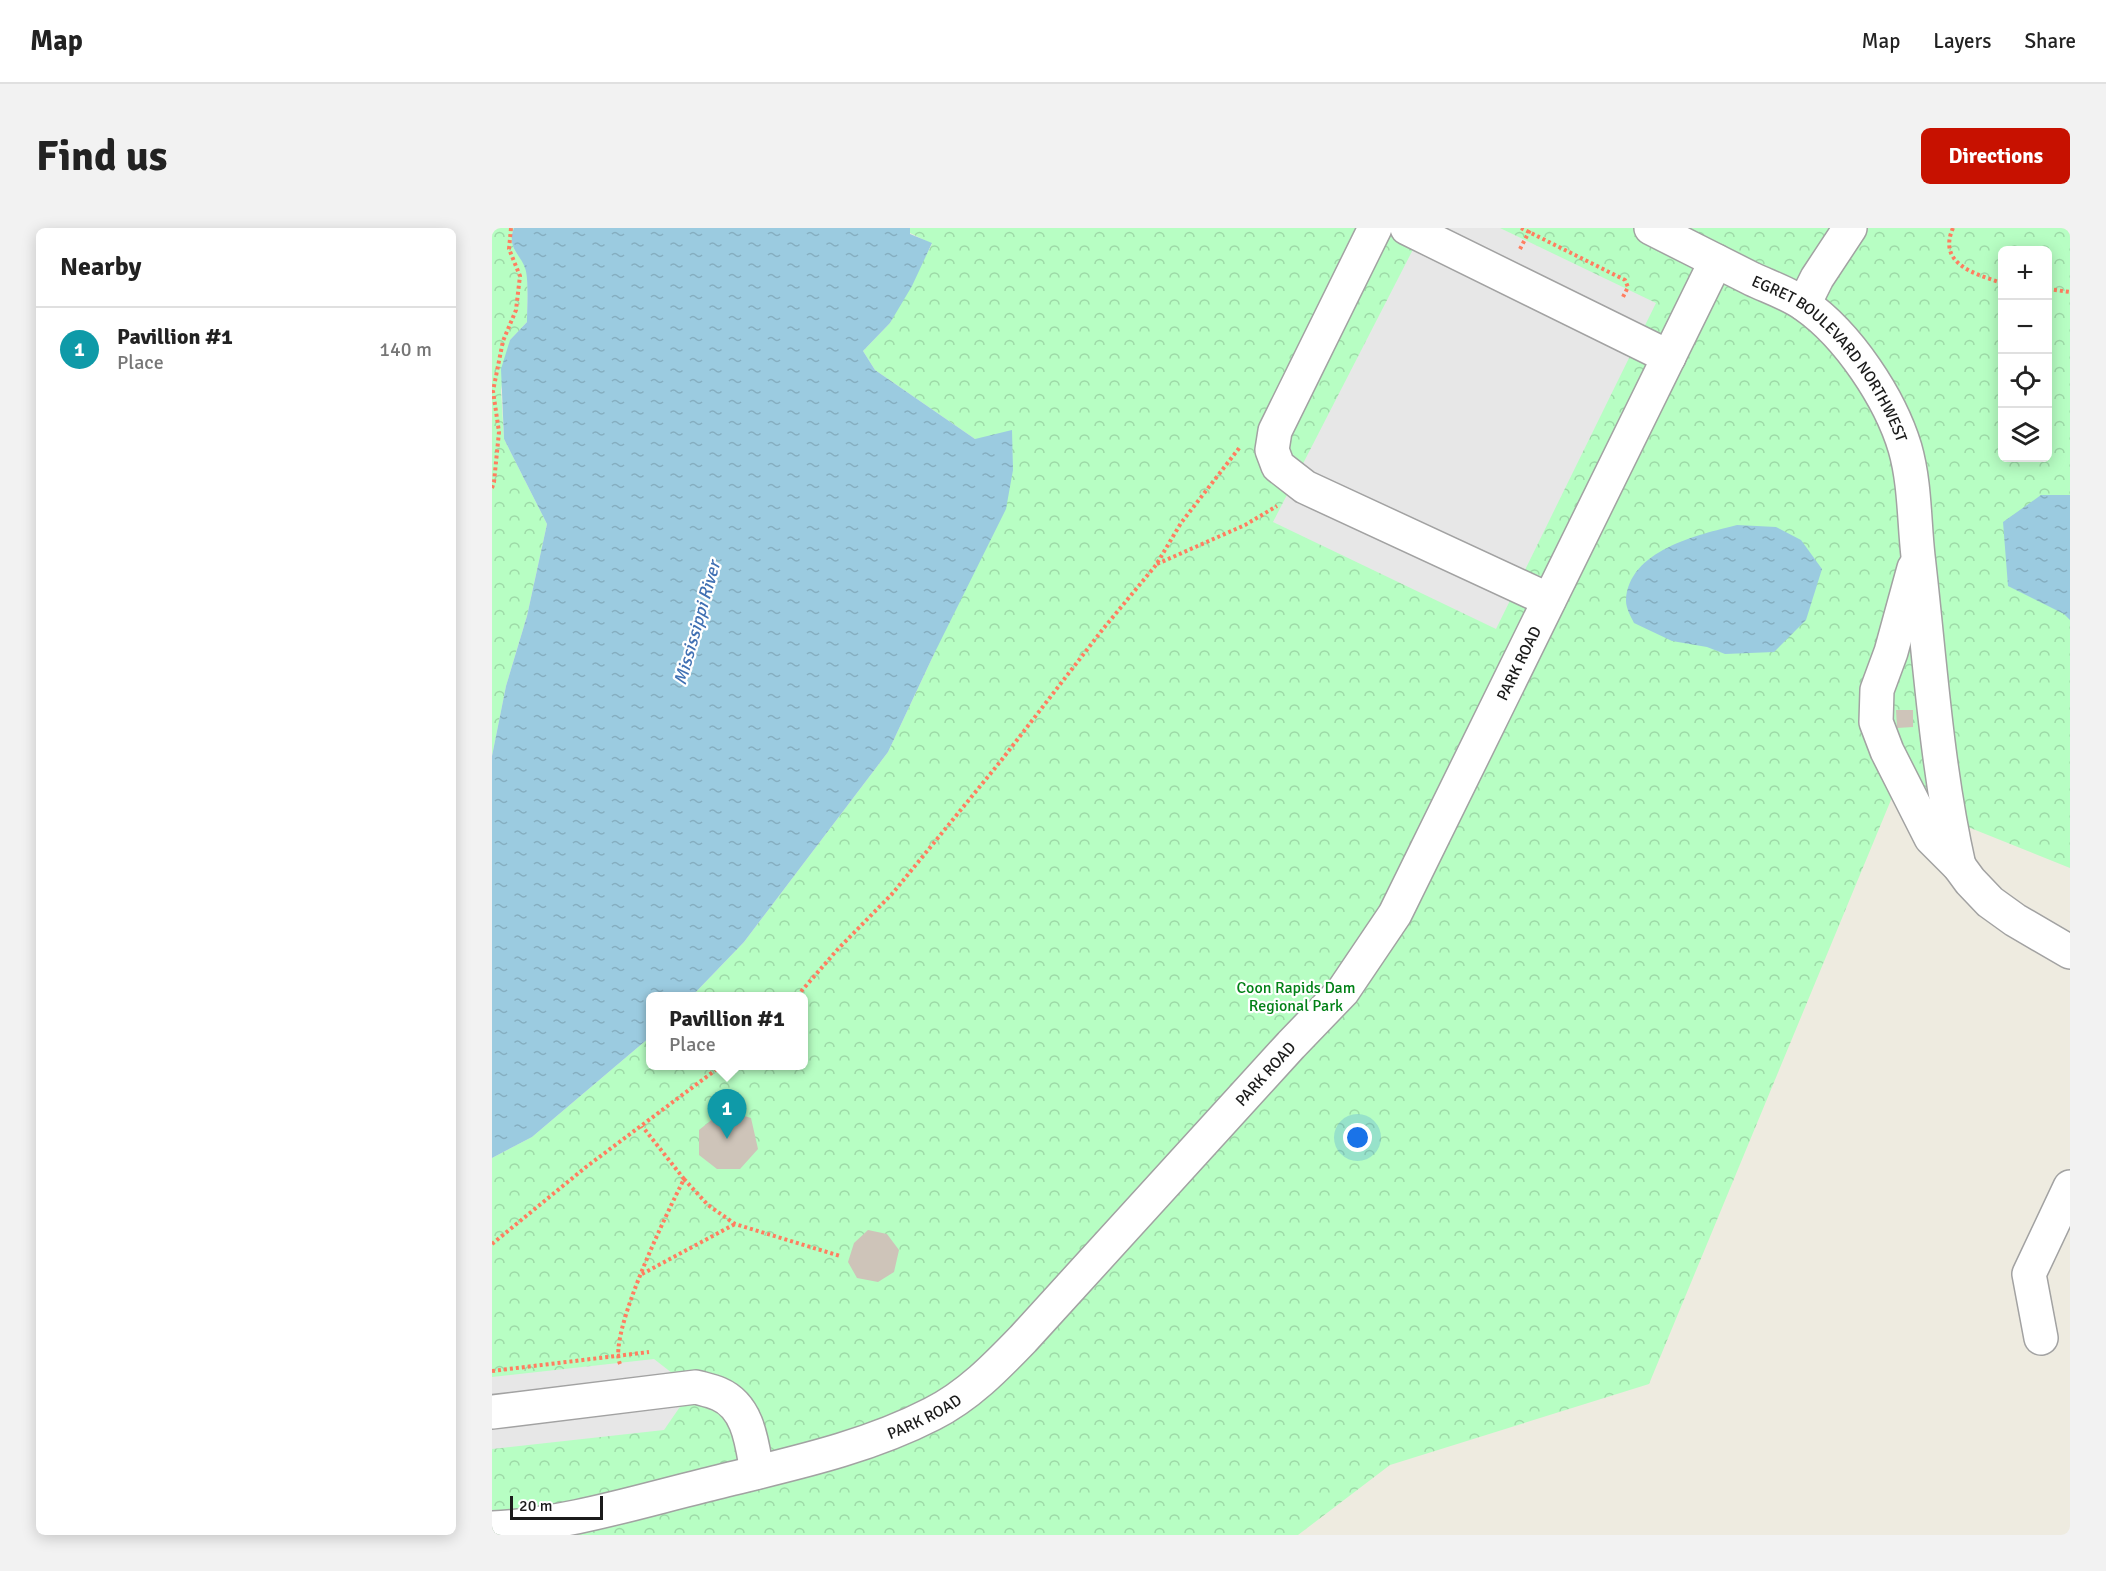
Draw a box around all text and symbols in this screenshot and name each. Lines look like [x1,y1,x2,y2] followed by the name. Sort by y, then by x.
[30,24,83,58] text: Map
[1862,28,1900,54] text: Map
[1933,28,1991,54] text: Layers
[2024,28,2076,54] text: Share
[1921,128,2070,184] button: Directions
[36,131,167,182] text: Find us
[1998,246,2052,462] map controls
[1998,246,2052,300] button: +
[60,251,141,283] text: Nearby
[1748,271,1911,445] street label: EGRET BOULEVARD NORTHWEST
[1998,300,2052,354] button: −
[117,323,233,350] text: Pavillion #1
[74,337,85,362] text: 1
[379,337,432,362] text: 140 m
[117,350,164,375] text: Place
[1998,354,2052,408] button: locate
[1998,408,2052,462] button: layers
[669,556,726,687] water label: Mississippi River
[1493,623,1546,704] street label: PARK ROAD
[1237,978,1355,1016] park label: Coon Rapids Dam Regional Park
[646,992,808,1070] popup
[669,1005,785,1032] text: Pavillion #1
[669,1032,716,1057] text: Place
[1231,1038,1300,1111] street label: PARK ROAD
[708,1090,746,1139] pin: 1
[1343,1123,1372,1152] your location
[885,1390,966,1444] street label: PARK ROAD
[510,1493,603,1520] scale bar
[519,1496,553,1516] text: 20 m

